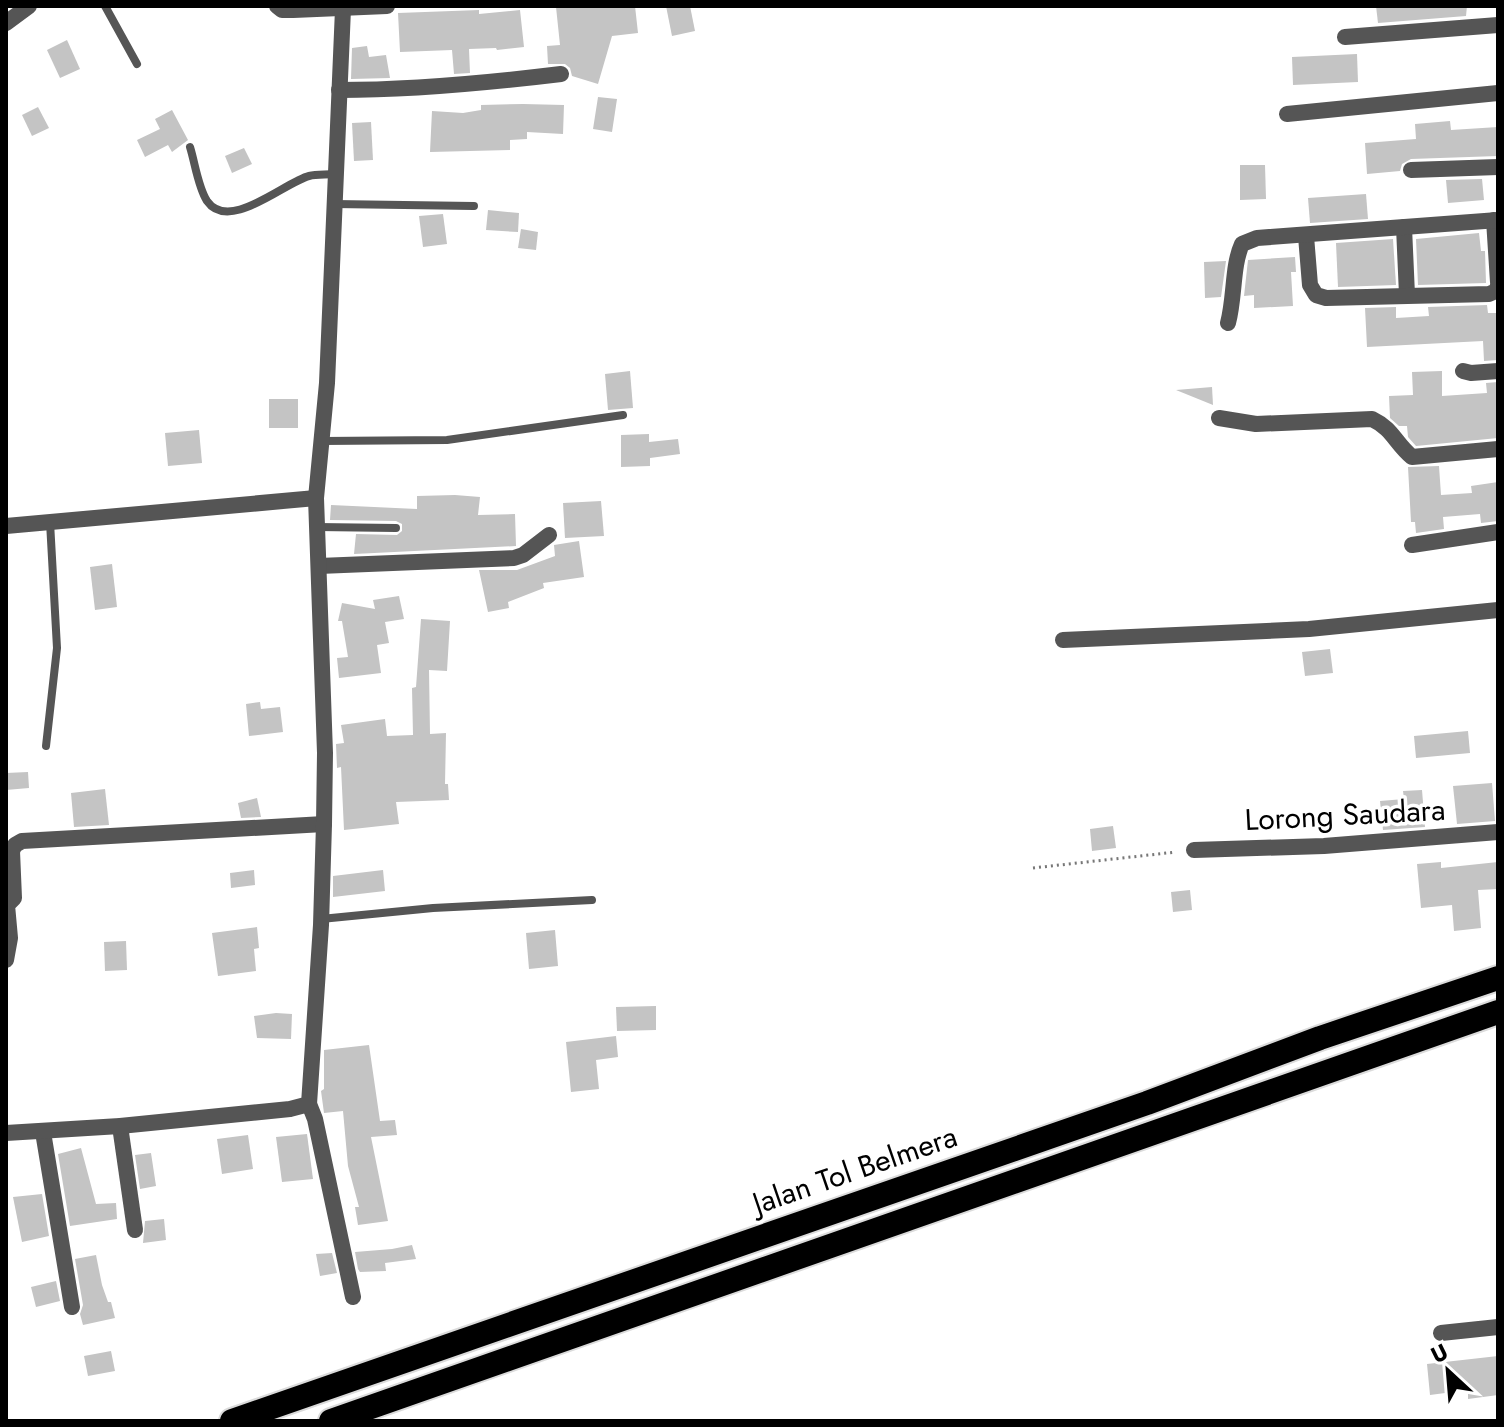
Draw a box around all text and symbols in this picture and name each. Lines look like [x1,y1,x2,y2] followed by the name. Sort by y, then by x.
[1244,788,1446,841] street label: Lorong Saudara
[743,1114,963,1226] street label: Jalan Tol Belmera
[1408,1331,1488,1411] north arrow
[1425,1335,1453,1371] text: U

